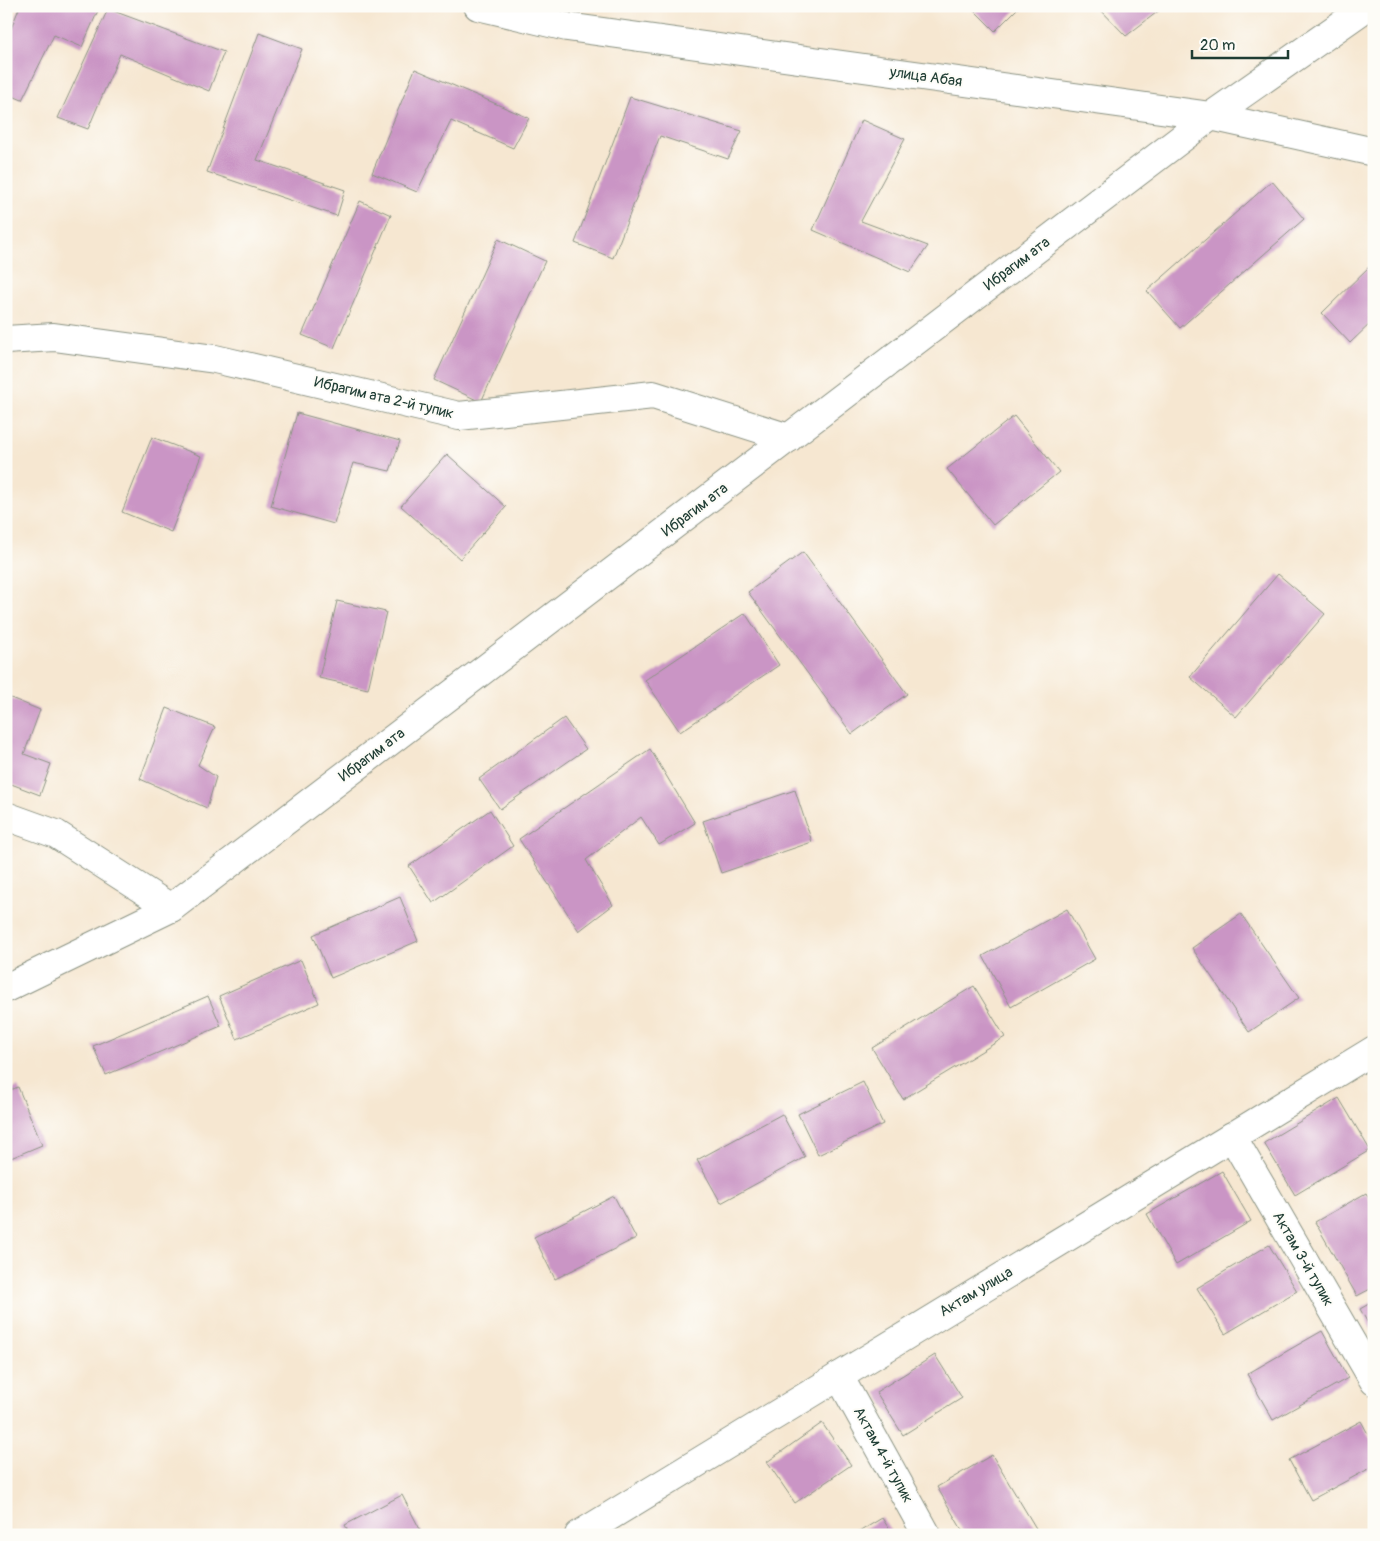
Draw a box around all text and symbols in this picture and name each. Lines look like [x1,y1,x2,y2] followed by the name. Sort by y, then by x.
[1192,28,1289,60] scale bar
[1200,36,1235,55] text: 20 m
[888,62,963,91] street label: улица Абая
[980,233,1054,295] street label: Ибрагим ата
[312,373,456,423] street label: Ибрагим ата 2-й тупик
[658,479,732,541] street label: Ибрагим ата
[335,724,409,786] street label: Ибрагим ата
[1268,1208,1338,1310] street label: Актам 3-й тупик
[936,1263,1016,1321] street label: Актам улица
[849,1404,917,1506] street label: Актам 4-й тупик

